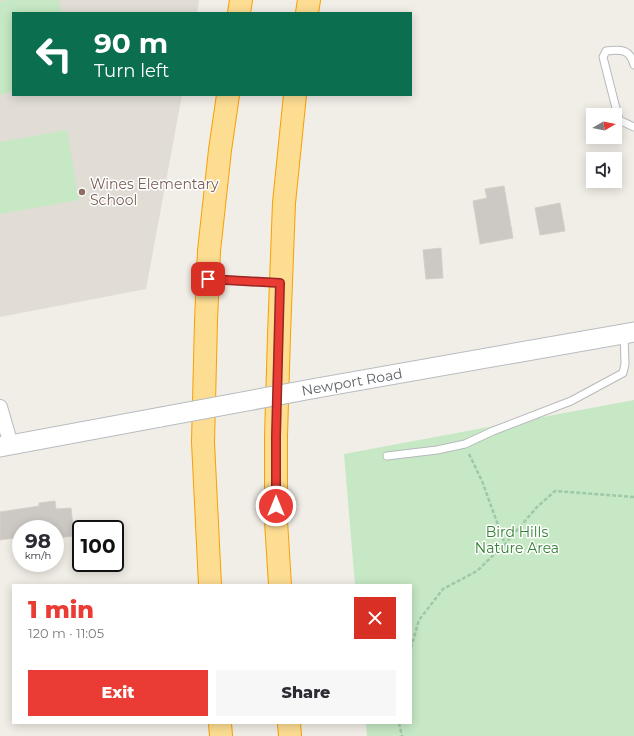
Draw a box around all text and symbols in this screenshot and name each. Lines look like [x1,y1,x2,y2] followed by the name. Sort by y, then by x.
[94,26,168,60] text: 90 m
[28,28,80,80] icon: left
[94,60,169,82] text: Turn left
[586,108,622,144] north arrow
[586,108,622,188] map controls
[586,152,622,188] button: sound
[90,175,219,209] place label: Wines Elementary School
[77,187,87,197] marker: Wines Elementary School
[191,262,225,296] pin
[197,268,219,290] icon: arrive
[300,364,404,400] street label: Newport Road
[255,485,297,527] position arrow
[72,520,124,572] speed limit sign: 100
[475,523,559,557] park label: Bird Hills Nature Area
[25,529,51,553] text: 98
[25,549,51,562] text: km/h
[28,595,94,624] text: 1 min
[354,597,396,639] button: close
[28,625,104,641] text: 120 m · 11:05
[28,670,208,716] button: Exit
[216,670,396,716] button: Share

